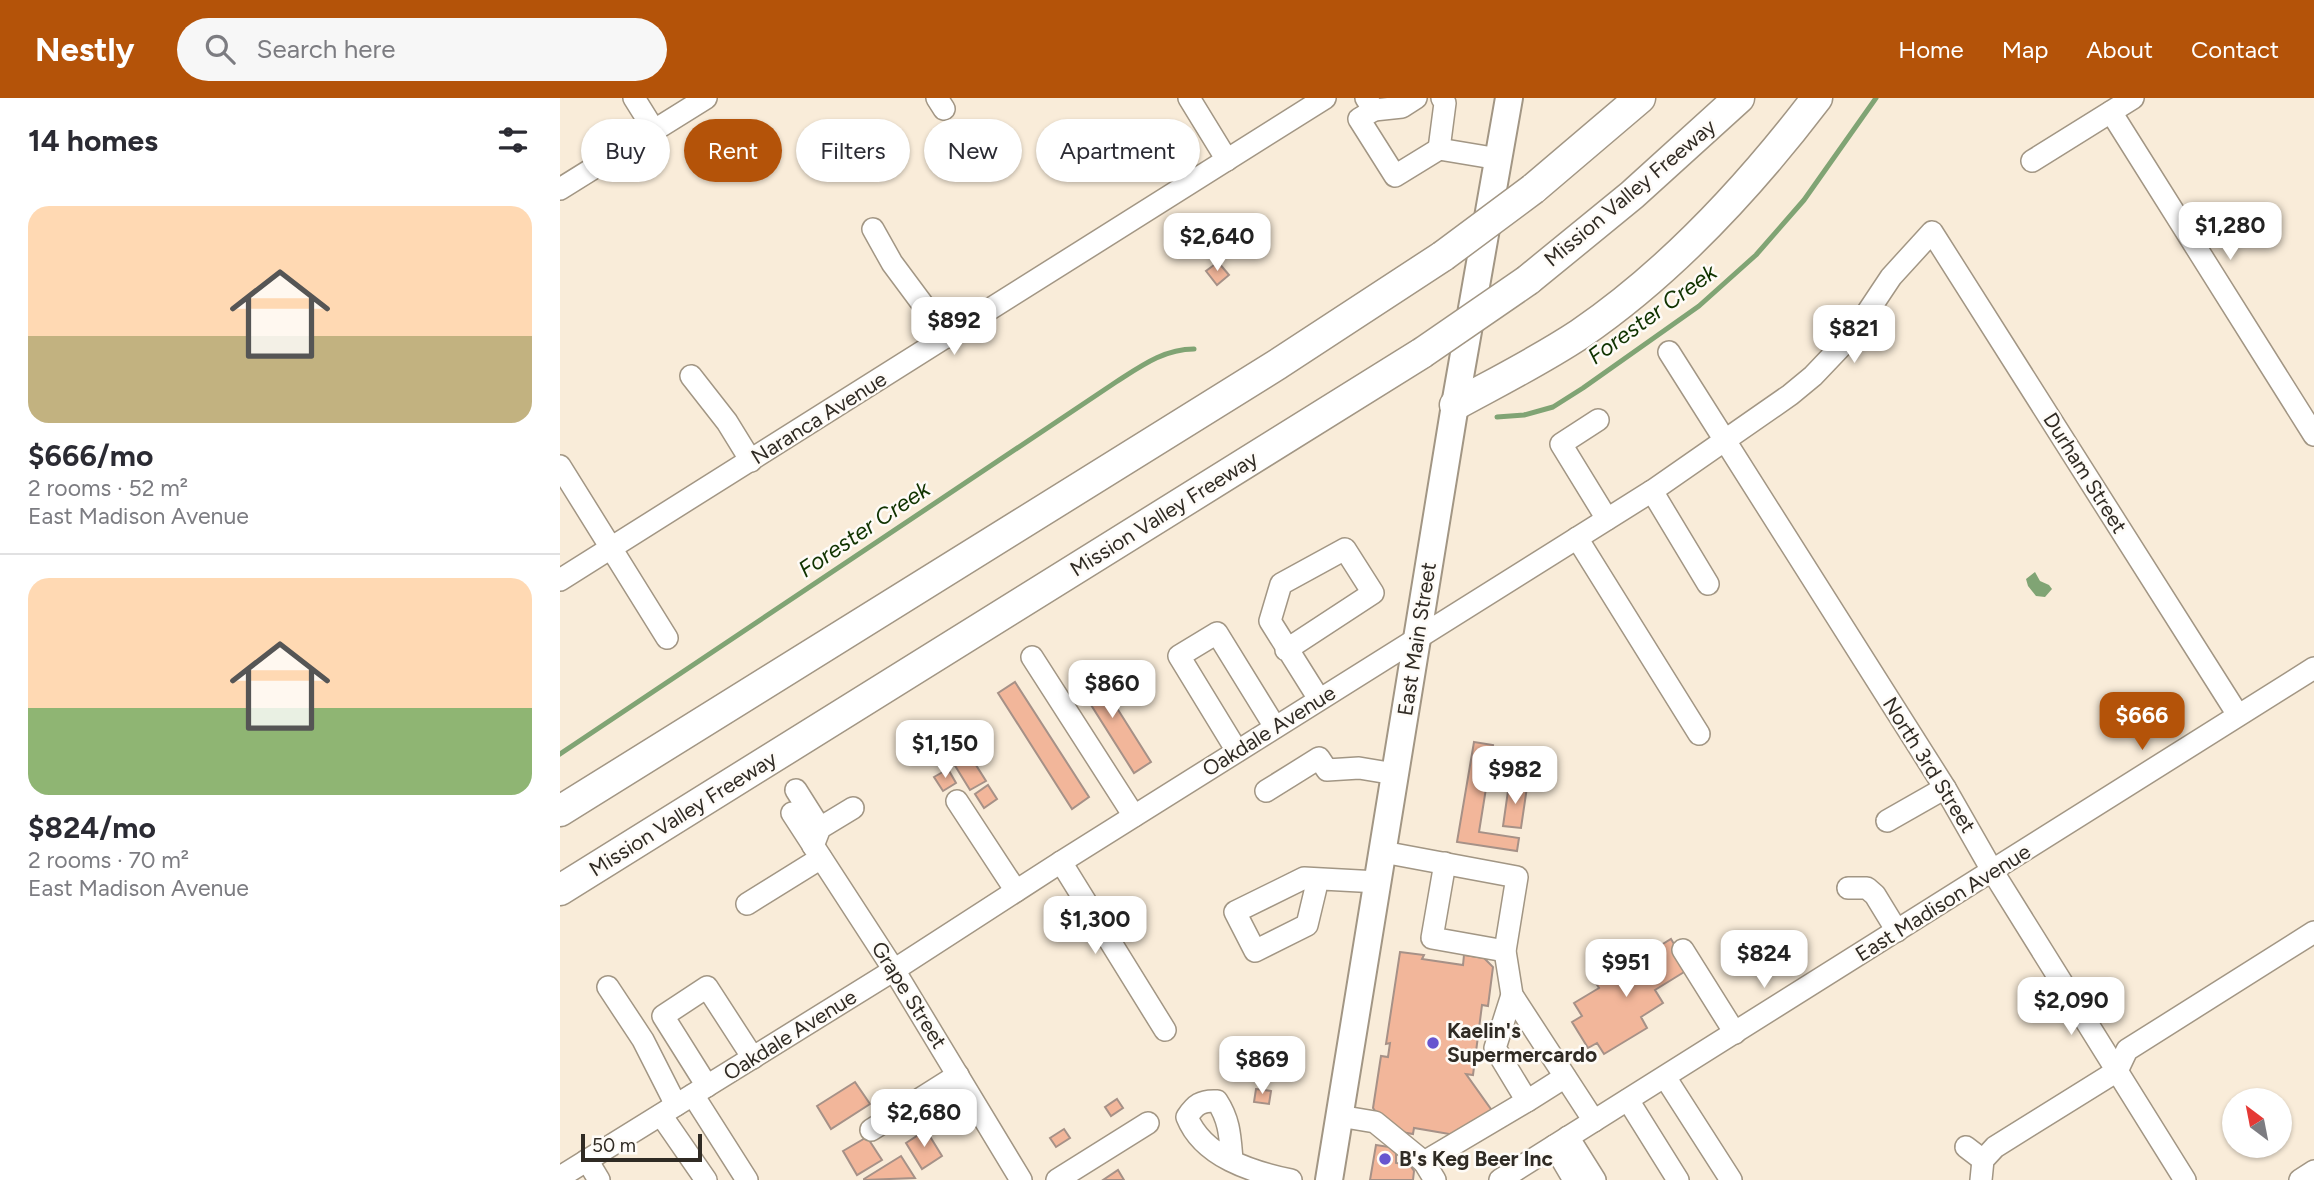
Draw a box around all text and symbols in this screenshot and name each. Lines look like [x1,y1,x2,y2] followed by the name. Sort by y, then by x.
[177,18,667,81] search box
[35,30,135,69] text: Nestly
[201,30,239,68] icon: search
[257,33,395,65] text: Search here
[1898,35,1964,64] text: Home
[2002,35,2048,64] text: Map
[2086,35,2153,64] text: About
[2191,35,2279,64] text: Contact
[1539,114,1720,272] street label: Mission Valley Freeway
[581,119,670,182] chip: Buy
[684,119,782,182] chip: Rent
[796,119,910,182] chip: Filters
[924,119,1022,182] chip: New
[1036,119,1200,182] chip: Apartment
[494,121,532,159] icon: filters
[28,122,158,159] text: 14 homes
[2173,202,2287,262] pin: $1,280
[2195,211,2265,239] text: $1,280
[1160,214,1274,273] pin: $2,640
[1180,222,1254,250] text: $2,640
[217,251,343,377] icon: home
[1582,257,1723,370] water label: Forester Creek
[913,298,995,357] pin: $892
[927,306,981,334] text: $892
[1813,306,1895,365] pin: $821
[1829,314,1879,342] text: $821
[746,366,891,469] street label: Naranca Avenue
[2038,408,2132,538] street label: Durham Street
[28,437,153,474] text: $666/mo
[1066,446,1262,581] street label: Mission Valley Freeway
[28,474,188,502] text: 2 rooms · 52 m²
[793,474,936,583] water label: Forester Creek
[28,502,249,530] text: East Madison Avenue
[1392,560,1441,717] street label: East Main Street
[217,623,343,749] icon: home
[1071,660,1153,720] pin: $860
[1084,669,1140,697] text: $860
[1198,680,1340,782] street label: Oakdale Avenue
[1878,692,1981,837] street label: North 3rd Street
[2101,692,2183,752] pin: $666
[2116,701,2168,729] text: $666
[888,720,1002,780] pin: $1,150
[912,729,978,757] text: $1,150
[585,746,781,881] street label: Mission Valley Freeway
[1474,746,1556,806] pin: $982
[1488,755,1542,783] text: $982
[28,809,156,846] text: $824/mo
[1851,839,2035,967] street label: East Madison Avenue
[28,846,189,874] text: 2 rooms · 70 m²
[28,874,249,902] text: East Madison Avenue
[1038,896,1152,956] pin: $1,300
[1060,905,1130,933] text: $1,300
[1723,930,1805,990] pin: $824
[867,937,952,1053] street label: Grape Street
[1737,939,1791,967] text: $824
[1585,940,1667,999] pin: $951
[1601,948,1651,976] text: $951
[2014,978,2128,1037] pin: $2,090
[719,984,861,1086] street label: Oakdale Avenue
[2033,986,2109,1014] text: $2,090
[1447,1018,1597,1067] place label: Kaelin's Supermercardo
[1425,1035,1441,1051] marker: Kaelin's Supermercardo
[1221,1037,1303,1096] pin: $869
[1235,1045,1289,1073] text: $869
[2222,1088,2292,1158] north arrow
[2222,1088,2292,1158] map controls
[867,1090,981,1149] pin: $2,680
[887,1098,961,1126] text: $2,680
[581,1131,702,1163] scale bar
[592,1134,636,1157] text: 50 m
[1399,1146,1553,1171] place label: B's Keg Beer Inc
[1377,1151,1393,1167] marker: B's Keg Beer Inc

